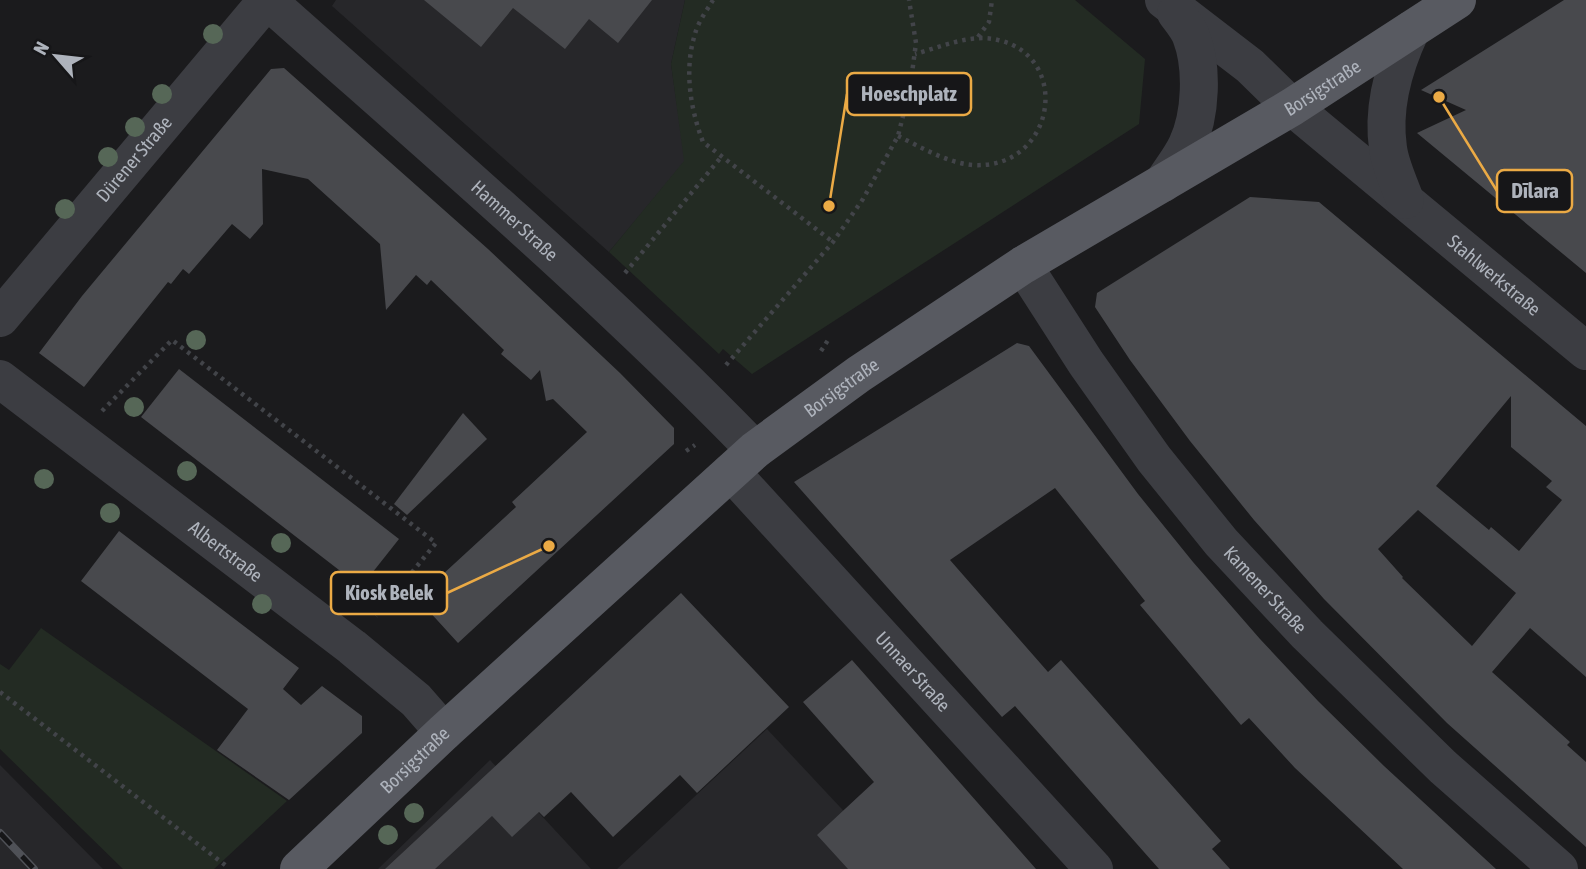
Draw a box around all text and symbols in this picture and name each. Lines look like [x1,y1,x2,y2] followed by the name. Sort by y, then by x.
[21,21,91,91] north arrow
[29,38,53,58] text: N
[1280,55,1365,120] street label: Borsigstraße
[847,73,971,115] callout: Hoeschplatz
[861,81,957,105] text: Hoeschplatz
[91,111,176,206] street label: Dürener Straße
[1497,170,1572,212] callout: Dīlara
[467,176,563,265] street label: Hammer Straße
[1511,178,1559,202] text: Dīlara
[1443,230,1545,320] street label: Stahlwerkstraße
[800,353,883,421] street label: Borsigstraße
[185,516,267,586] street label: Albertstraße
[1219,541,1312,638] street label: Kamener Straße
[331,572,447,614] callout: Kiosk Belek
[345,580,434,604] text: Kiosk Belek
[871,627,955,716] street label: Unnaer Straße
[376,722,454,798] street label: Borsigstraße

